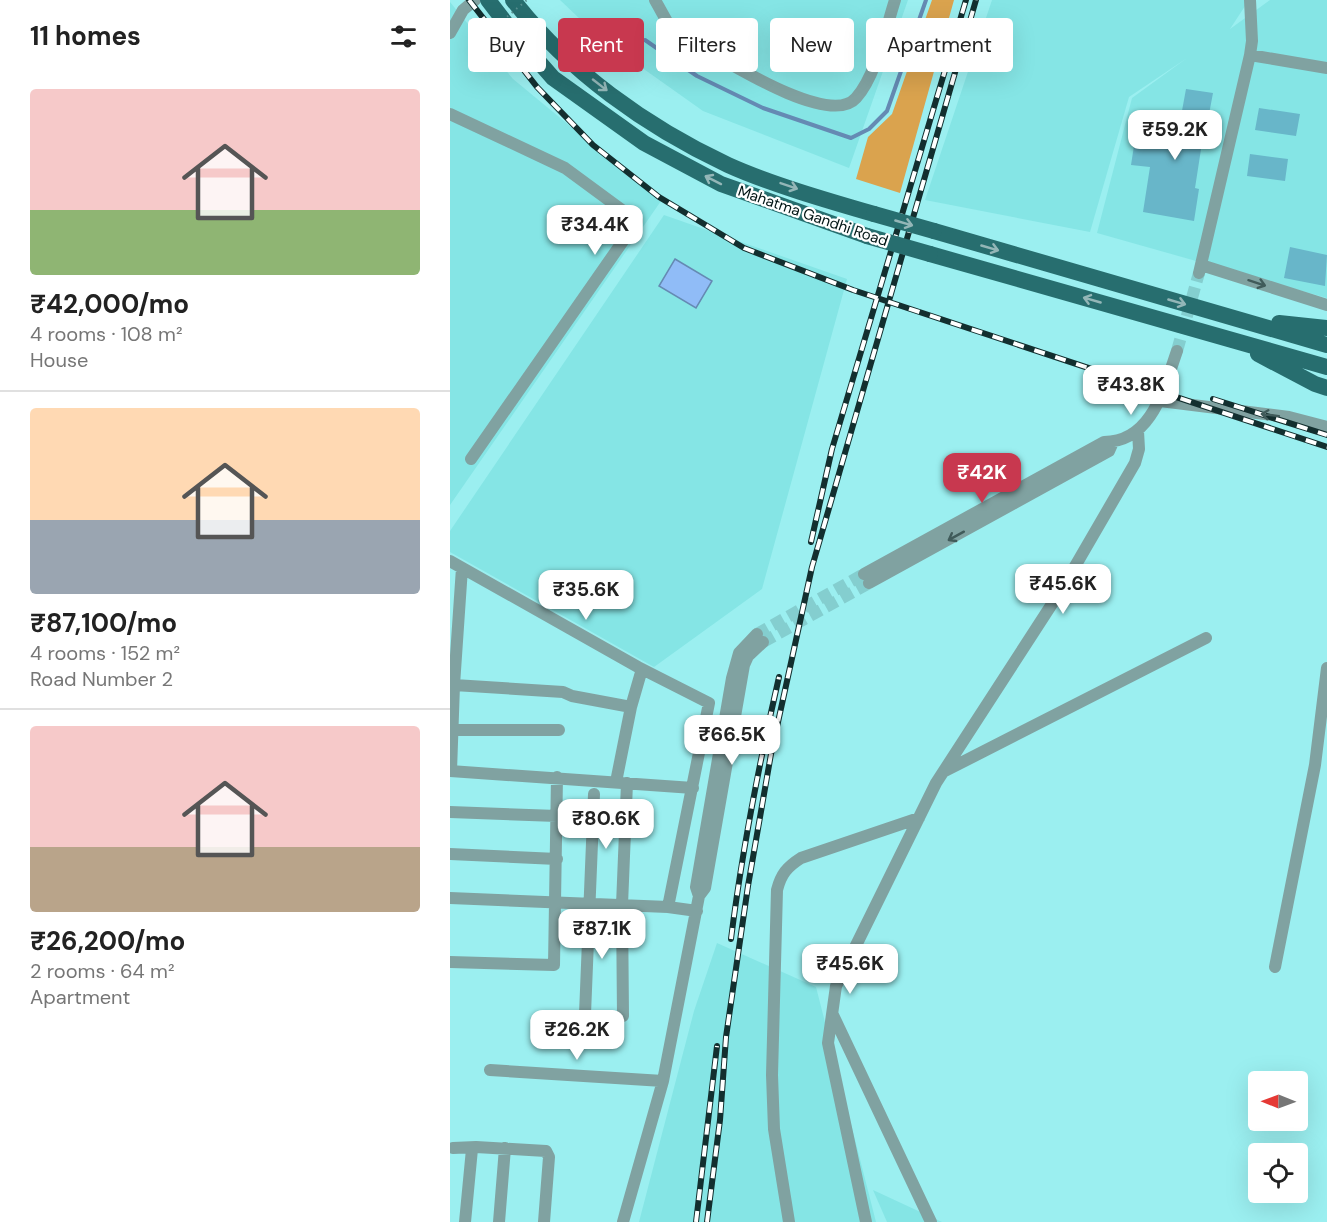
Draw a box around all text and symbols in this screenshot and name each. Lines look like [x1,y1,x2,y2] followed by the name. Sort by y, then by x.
[468,18,546,72] chip: Buy
[558,18,644,72] chip: Rent
[656,18,758,72] chip: Filters
[770,18,854,72] chip: New
[866,18,1013,72] chip: Apartment
[30,19,141,53] text: 11 homes
[387,20,420,53] icon: filters
[591,78,607,91] one-way arrow
[1126,110,1224,161] pin: ₹59.2K
[1142,116,1208,142] text: ₹59.2K
[171,128,279,236] icon: home
[705,174,723,185] one-way arrow
[735,181,891,251] street label: Mahatma Gandhi Road
[779,181,798,192] one-way arrow
[546,205,644,256] pin: ₹34.4K
[561,211,629,237] text: ₹34.4K
[894,218,913,229] one-way arrow
[980,243,999,254] one-way arrow
[1247,278,1266,289] one-way arrow
[30,287,189,321] text: ₹42,000/mo
[1083,294,1102,305] one-way arrow
[1167,297,1186,308] one-way arrow
[30,321,182,347] text: 4 rooms · 108 m²
[30,347,88,373] text: House
[1082,365,1180,416] pin: ₹43.8K
[1097,371,1165,397] text: ₹43.8K
[1260,409,1280,420] one-way arrow
[171,447,279,555] icon: home
[946,453,1018,504] pin: ₹42K
[957,459,1007,485] text: ₹42K
[948,530,965,542] one-way arrow
[1014,564,1112,615] pin: ₹45.6K
[537,570,635,621] pin: ₹35.6K
[1029,570,1097,596] text: ₹45.6K
[553,576,619,602] text: ₹35.6K
[30,606,177,640] text: ₹87,100/mo
[30,640,180,666] text: 4 rooms · 152 m²
[30,666,173,692] text: Road Number 2
[683,715,781,766] pin: ₹66.5K
[698,721,766,747] text: ₹66.5K
[171,765,279,873] icon: home
[557,799,655,850] pin: ₹80.6K
[572,805,640,831] text: ₹80.6K
[553,909,651,960] pin: ₹87.1K
[572,915,632,941] text: ₹87.1K
[30,924,185,958] text: ₹26,200/mo
[801,944,899,995] pin: ₹45.6K
[816,950,884,976] text: ₹45.6K
[30,958,174,984] text: 2 rooms · 64 m²
[30,984,130,1010] text: Apartment
[528,1010,626,1061] pin: ₹26.2K
[544,1016,610,1042] text: ₹26.2K
[1248,1071,1308,1131] north arrow
[1248,1071,1308,1203] map controls
[1248,1143,1308,1203] button: locate

